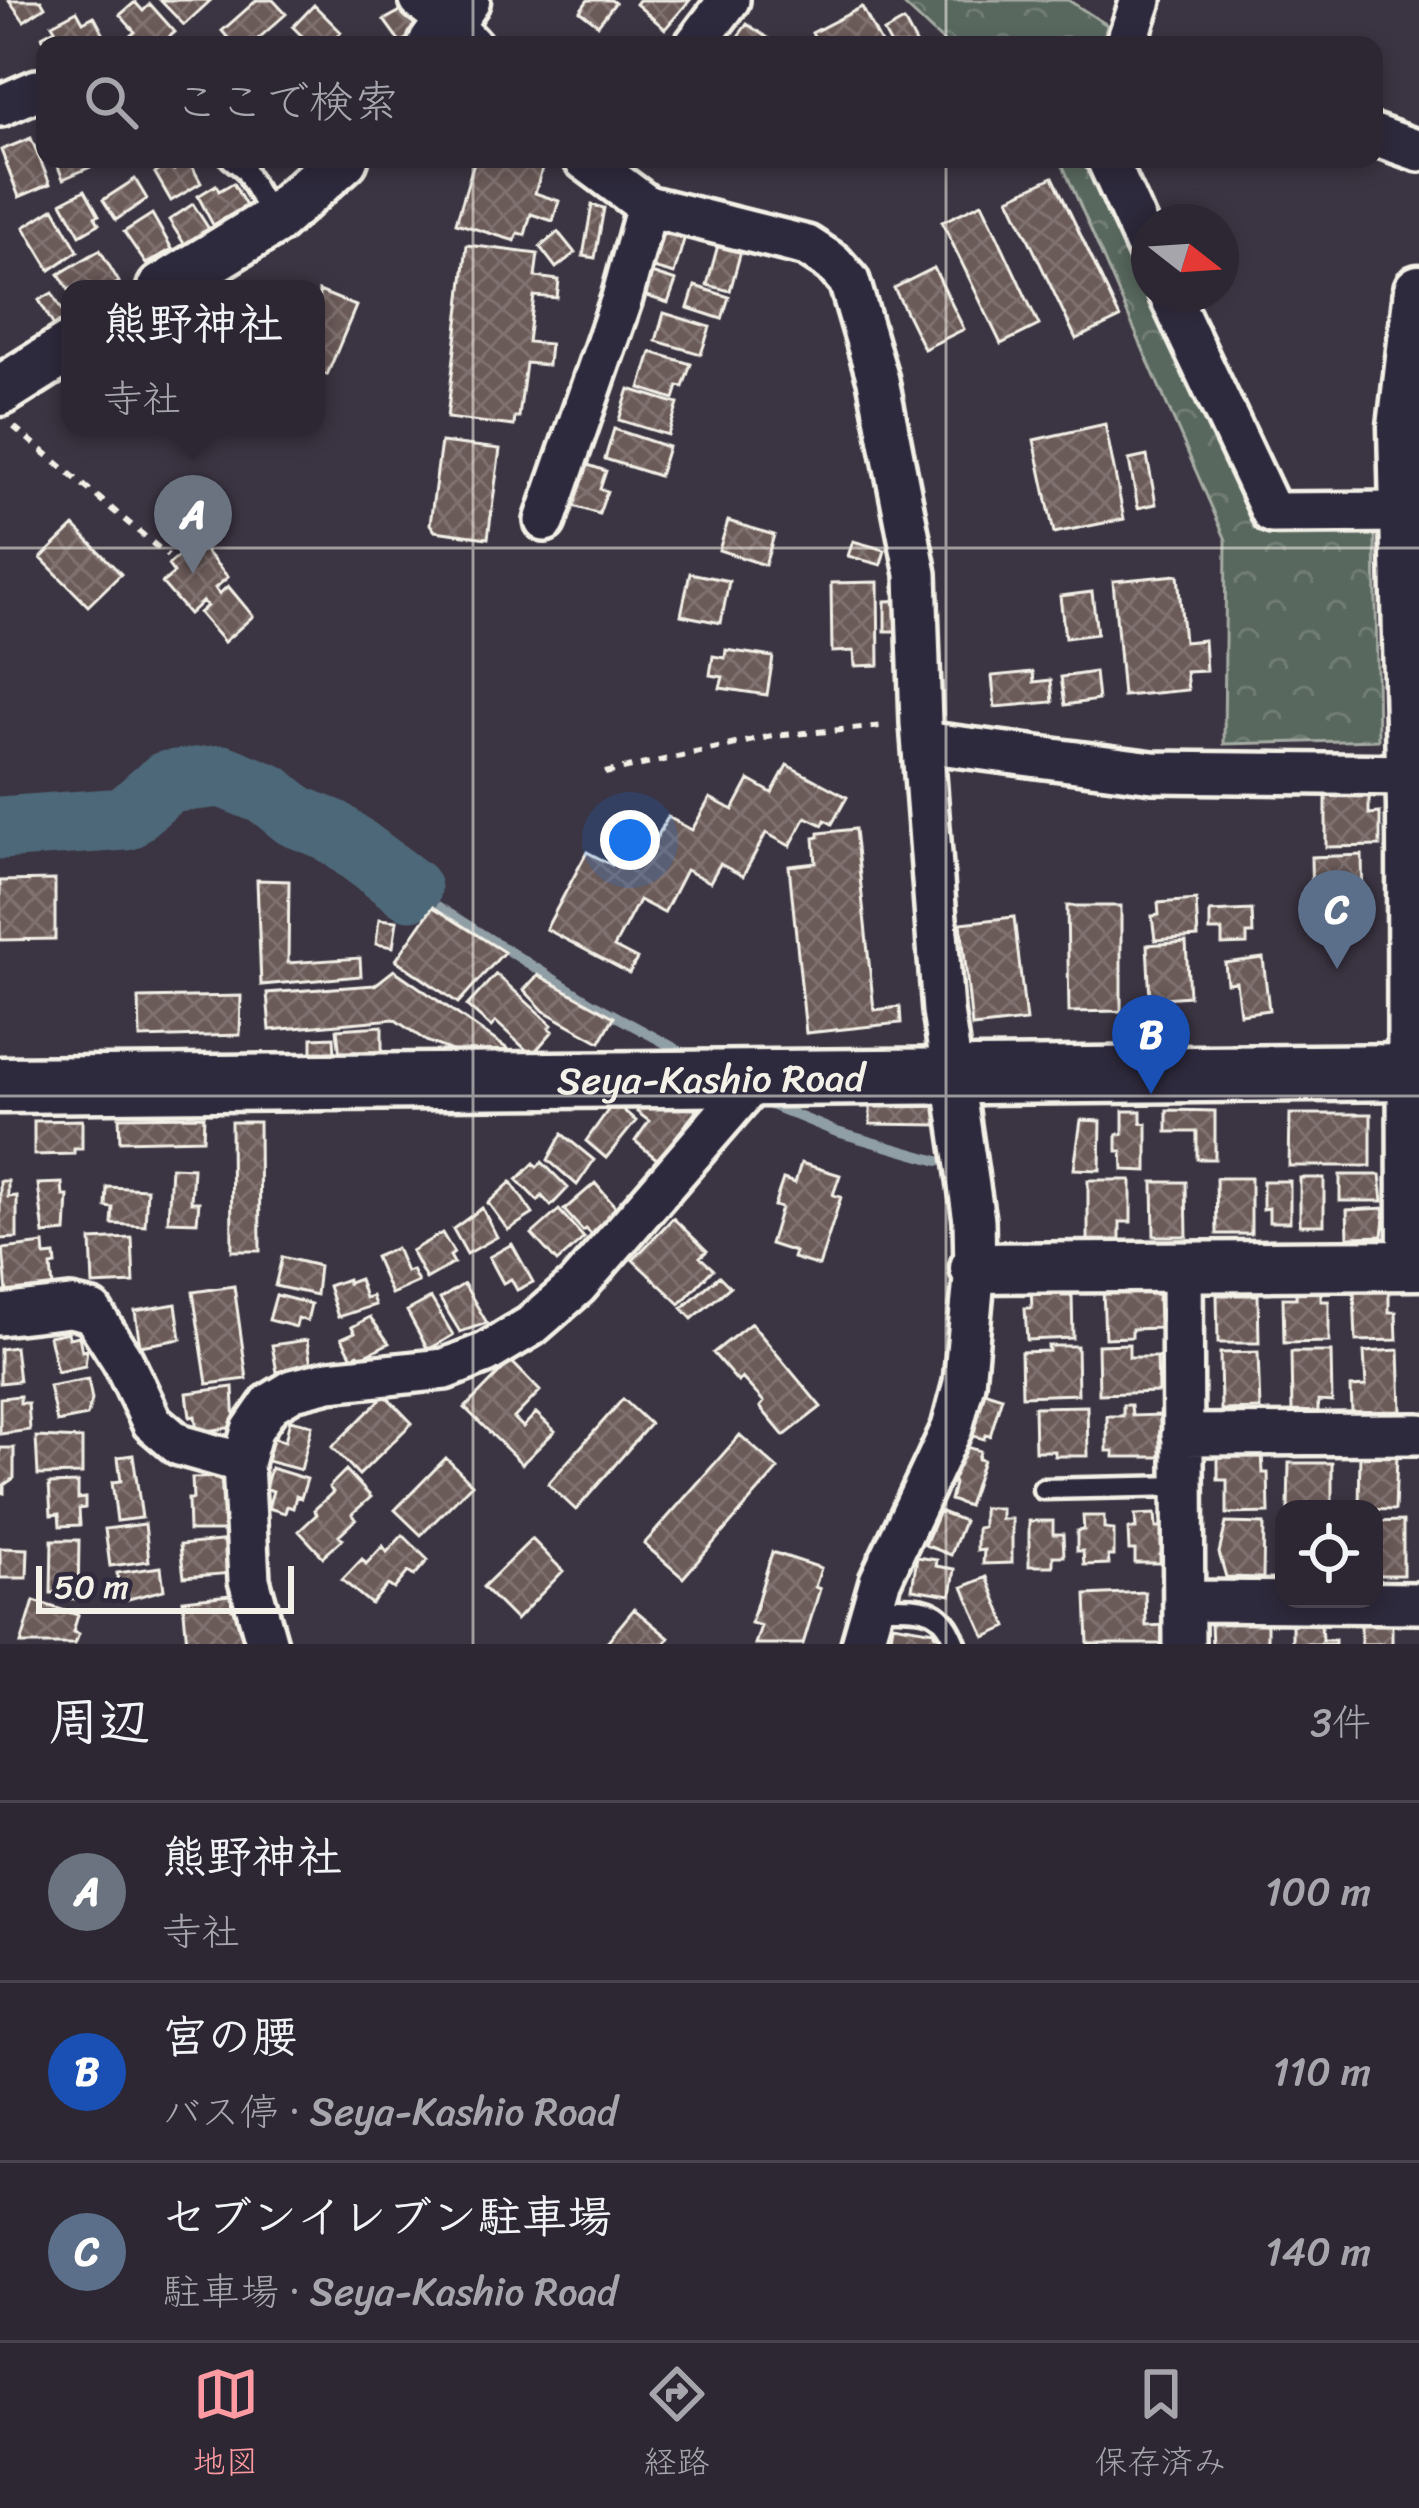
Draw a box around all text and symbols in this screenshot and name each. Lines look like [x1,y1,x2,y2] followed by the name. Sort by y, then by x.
[36,36,1383,168] search box
[174,62,399,142] text: ここで検索
[78,69,144,135] icon: search
[1131,204,1239,312] north arrow
[61,280,325,436] popup
[103,284,283,364] text: 熊野神社
[103,364,181,433] text: 寺社
[154,475,232,574] pin: A
[600,810,660,870] your location
[1298,870,1376,969] pin: C
[1112,995,1190,1094] pin: B
[557,1043,868,1114] street label: Seya-Kashio Road
[1275,1500,1383,1608] map controls
[1275,1500,1383,1608] button: locate
[54,1558,129,1616] text: 50 m
[36,1560,294,1613] scale bar
[48,1677,150,1767] text: 周辺
[1311,1688,1371,1757] text: 3件
[162,1817,342,1897] text: 熊野神社
[74,1857,100,1926] text: A
[1265,1857,1371,1926] text: 100 m
[162,1897,240,1966] text: 寺社
[162,1997,297,2077] text: 宮の腰
[75,2037,99,2106] text: B
[1273,2037,1371,2106] text: 110 m
[162,2077,618,2146] text: バス停 · Seya-Kashio Road
[162,2177,612,2257] text: セブンイレブン駐車場
[75,2217,99,2286] text: C
[1265,2217,1371,2286] text: 140 m
[162,2257,618,2326] text: 駐車場 · Seya-Kashio Road
[193,2361,259,2491] tab: 地図
[644,2361,710,2491] tab: 経路
[1095,2361,1227,2491] tab: 保存済み

